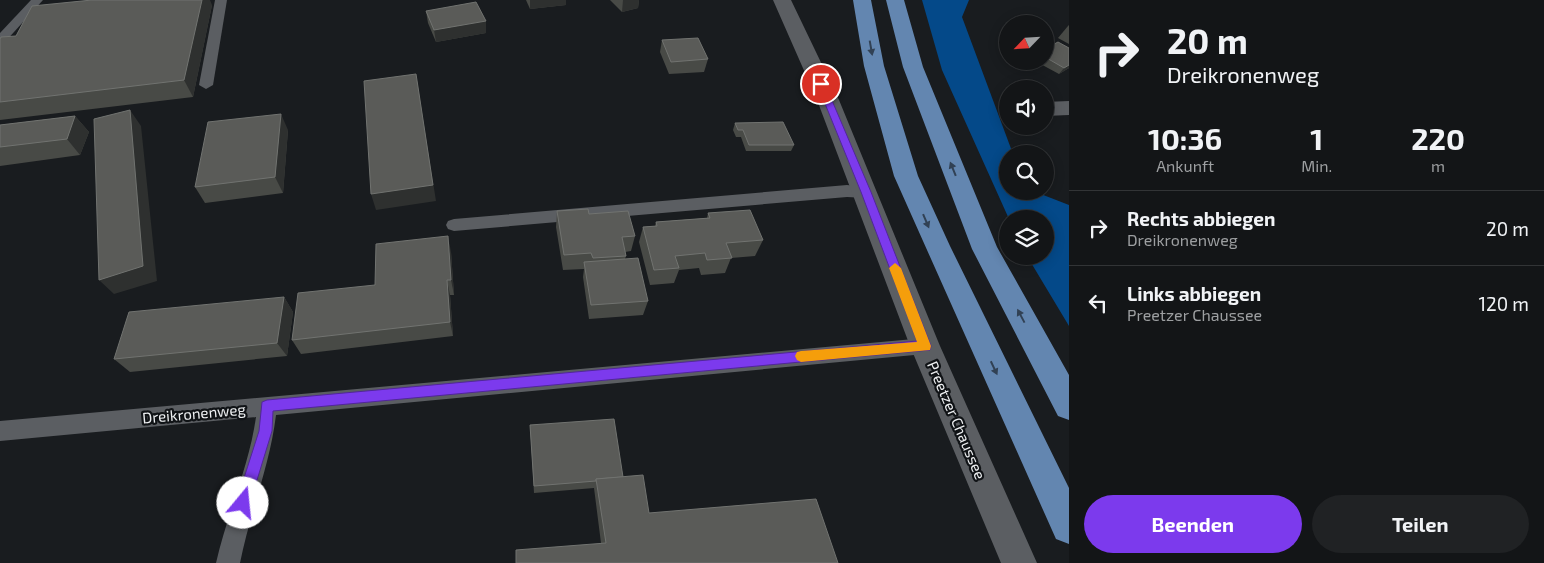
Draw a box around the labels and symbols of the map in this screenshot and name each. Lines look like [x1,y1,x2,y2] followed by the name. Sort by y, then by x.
[999,15,1054,70] north arrow
[867,40,875,56] one-way arrow
[800,63,842,105] pin
[949,161,956,176] one-way arrow
[922,214,930,228] one-way arrow
[1017,309,1025,323] one-way arrow
[924,358,990,482] street label: Preetzer Chaussee
[990,361,998,375] one-way arrow
[142,399,247,426] street label: Dreikronenweg
[216,476,268,528] position arrow

